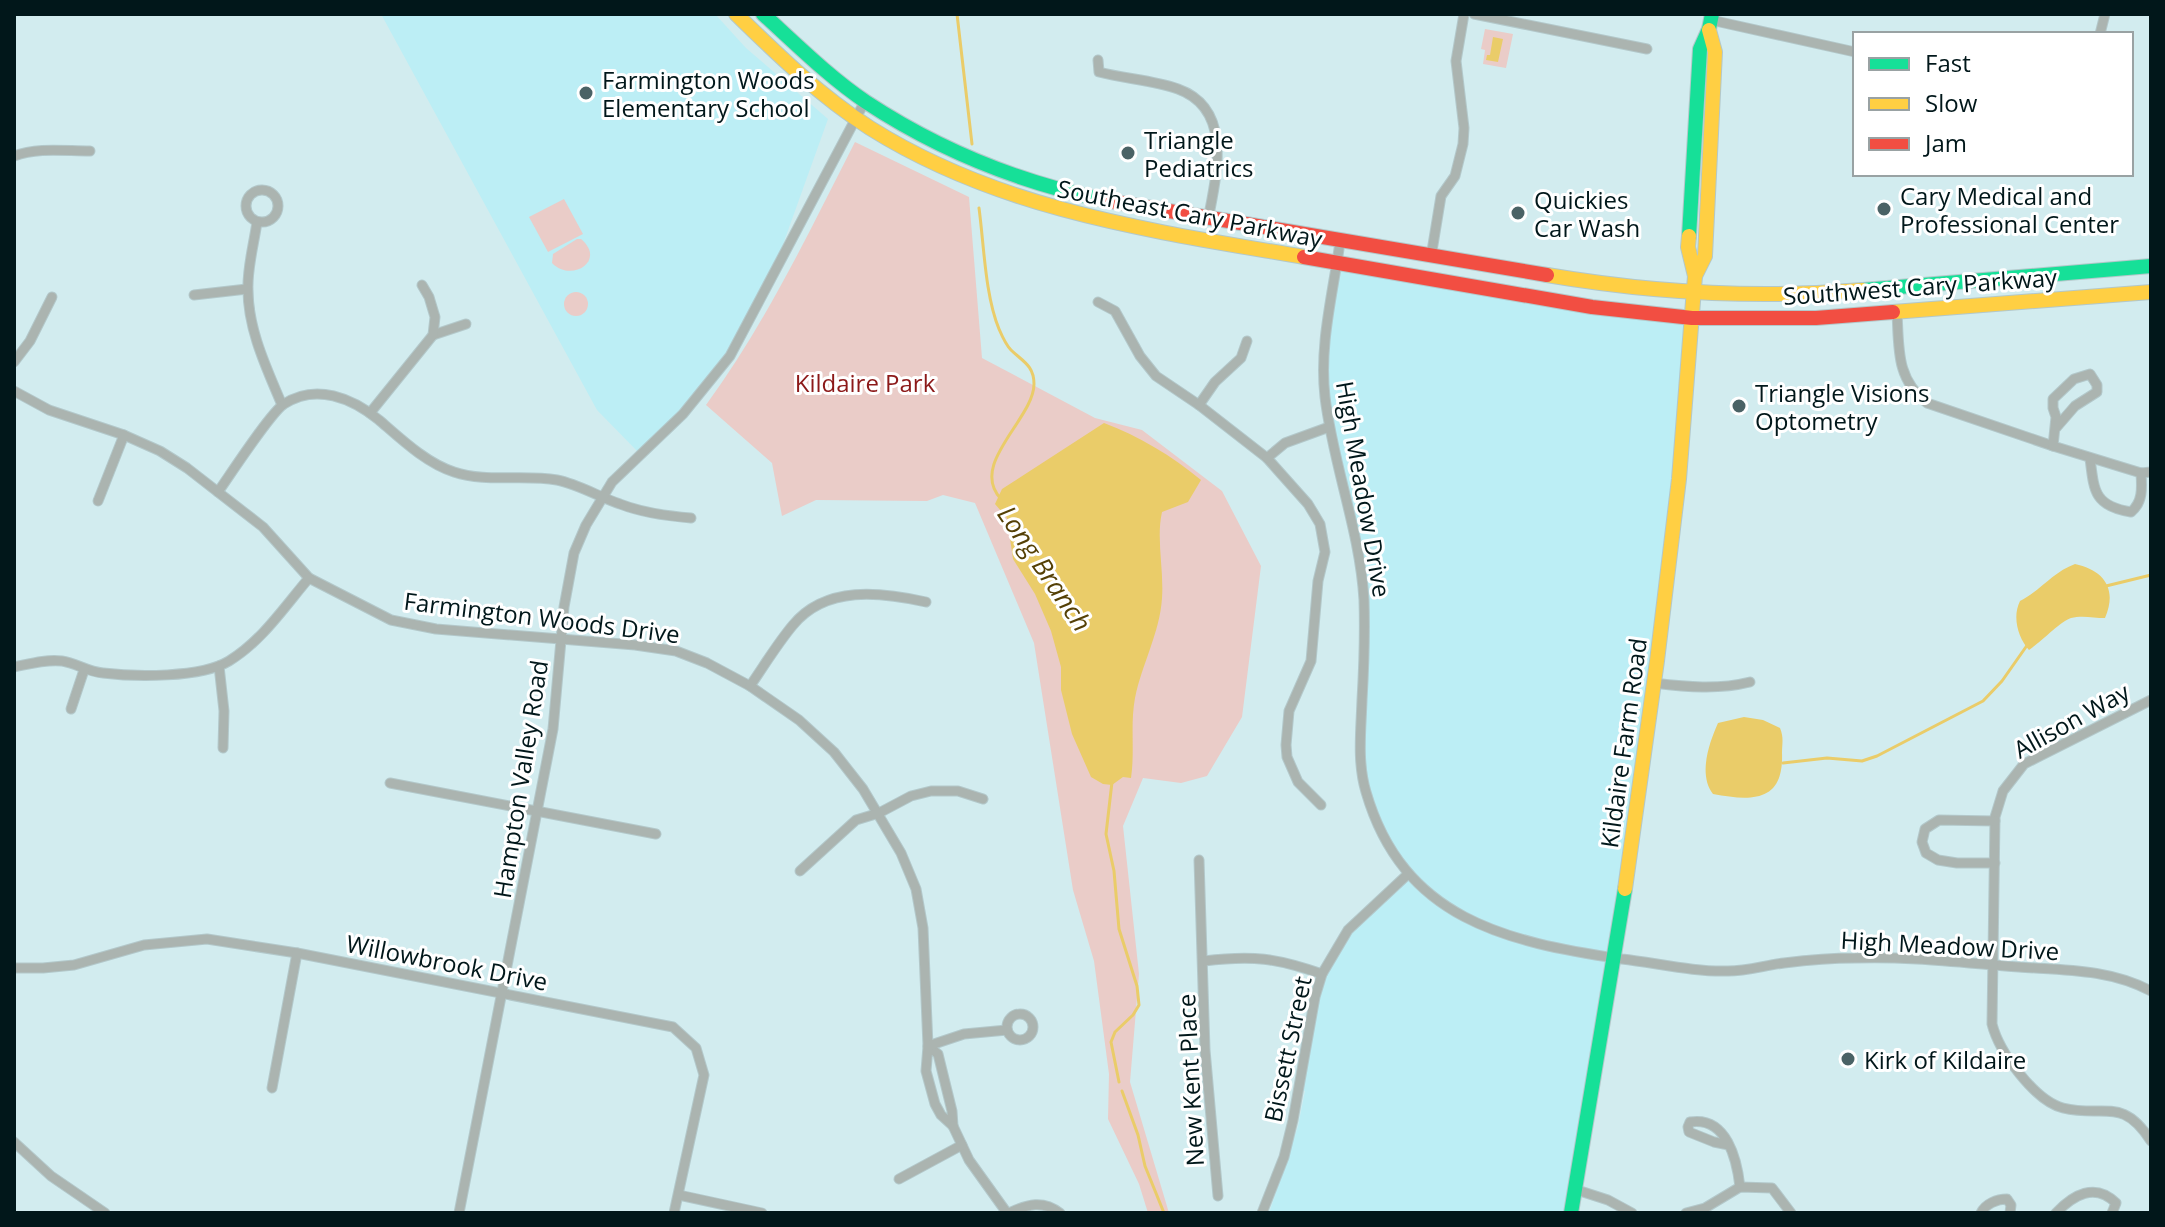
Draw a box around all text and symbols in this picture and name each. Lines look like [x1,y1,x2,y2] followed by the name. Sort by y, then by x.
[1853,32,2133,176] legend
[1925,46,1971,79] text: Fast
[602,63,815,124] place label: Farmington Woods Elementary School
[577,84,595,102] marker: Farmington Woods Elementary School
[1925,86,1978,119] text: Slow
[1144,123,1253,184] place label: Triangle Pediatrics
[1923,126,1967,159] text: Jam
[1119,144,1137,162] marker: Triangle Pediatrics
[1055,171,1326,255] street label: Southeast Cary Parkway
[1900,179,2119,240] place label: Cary Medical and Professional Center
[1534,183,1640,244] place label: Quickies Car Wash
[1875,200,1893,218] marker: Cary Medical and Professional Center
[1509,204,1527,222] marker: Quickies Car Wash
[1782,260,2059,312] street label: Southwest Cary Parkway
[795,366,936,399] park label: Kildaire Park
[1755,376,1929,437] place label: Triangle Visions Optometry
[1329,378,1399,600] street label: High Meadow Drive
[1730,397,1748,415] marker: Triangle Visions Optometry
[990,498,1100,638] water label: Long Branch
[402,584,682,650] street label: Farmington Woods Drive
[1592,636,1654,850] street label: Kildaire Farm Road
[485,658,555,900] street label: Hampton Valley Road
[2007,674,2136,765] street label: Allison Way
[1840,923,2060,967] street label: High Meadow Drive
[344,926,550,998] street label: Willowbrook Drive
[1255,973,1319,1125] street label: Bissett Street
[1169,993,1211,1167] street label: New Kent Place
[1864,1043,2026,1076] place label: Kirk of Kildaire
[1839,1050,1857,1068] marker: Kirk of Kildaire

